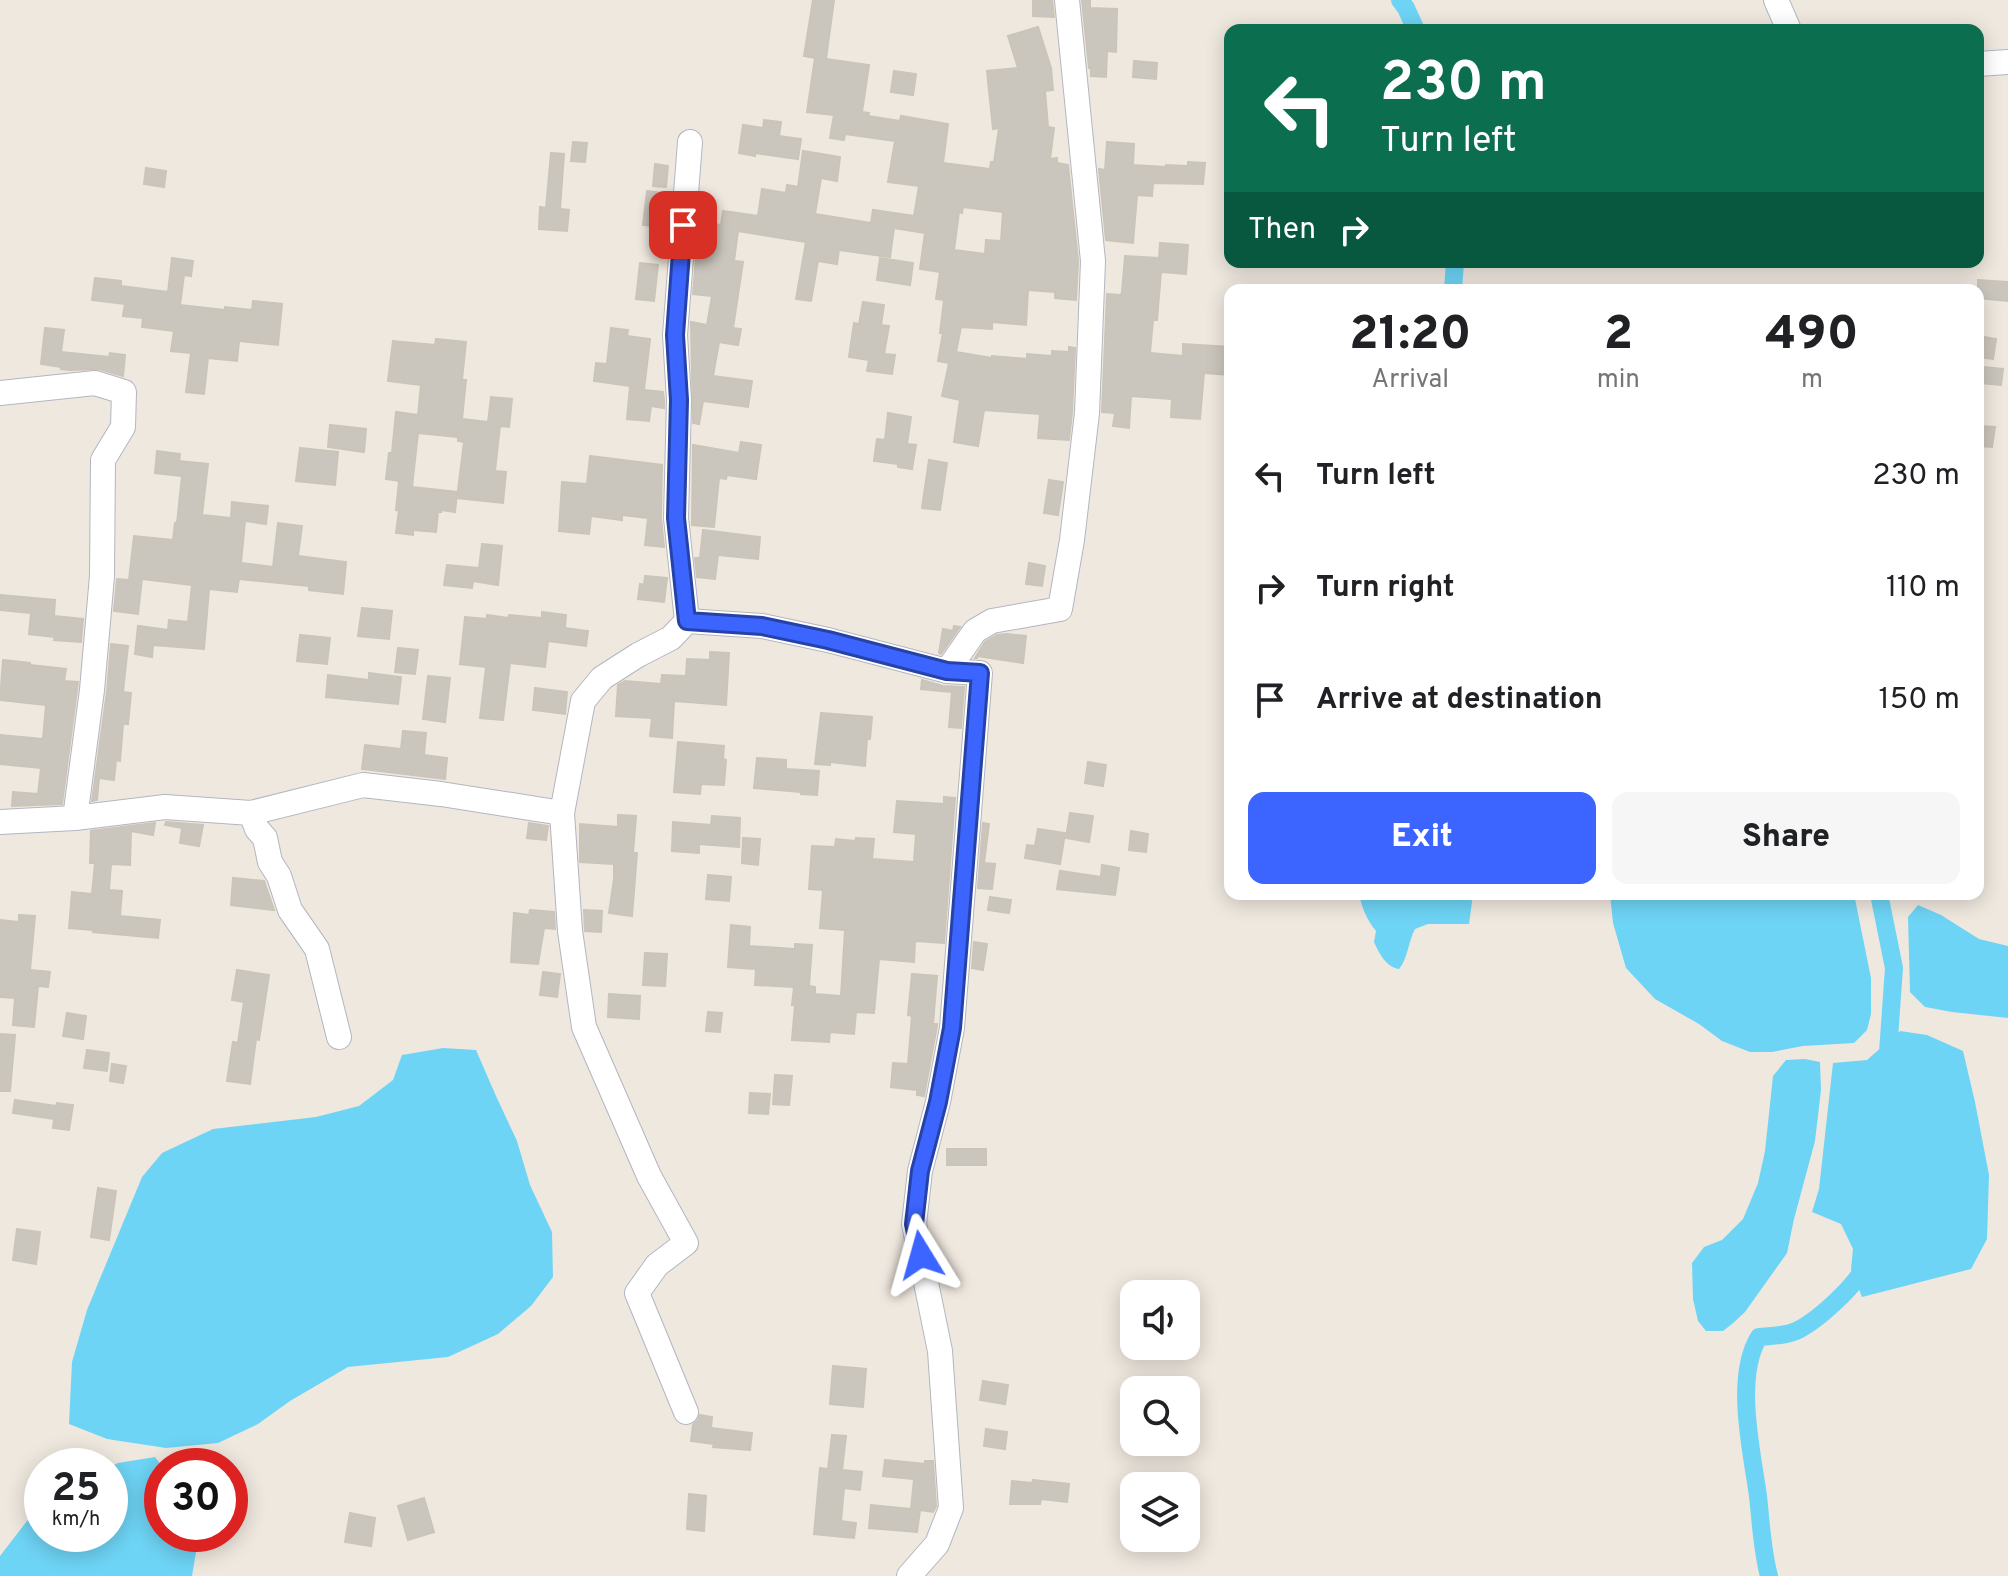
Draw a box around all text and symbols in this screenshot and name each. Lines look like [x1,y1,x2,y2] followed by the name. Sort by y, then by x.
[1380,50,1547,120] text: 230 m
[1248,56,1352,160] icon: left
[1380,119,1517,165] text: Turn left
[649,191,717,259] pin
[661,203,705,247] icon: arrive
[1332,208,1376,252] icon: right
[1248,212,1316,249] text: Then
[1349,306,1471,366] text: 21:20
[1604,306,1633,366] text: 2
[1765,306,1859,366] text: 490
[1372,364,1449,397] text: Arrival
[1597,364,1640,397] text: min
[1801,364,1823,397] text: m
[1248,454,1292,498] icon: left
[1316,458,1436,495] text: Turn left
[1872,458,1960,495] text: 230 m
[1248,566,1292,610] icon: right
[1316,570,1454,607] text: Turn right
[1886,570,1960,607] text: 110 m
[1248,678,1292,722] icon: arrive
[1316,682,1602,719] text: Arrive at destination
[1879,682,1960,719] text: 150 m
[1248,792,1596,884] button: Exit
[1612,792,1960,884] button: Share
[879,1213,963,1297] position arrow
[1120,1280,1200,1552] map controls
[1120,1280,1200,1360] button: sound
[1120,1376,1200,1456] button: search
[144,1448,248,1552] speed limit sign: 30
[52,1465,100,1515] text: 25
[1120,1472,1200,1552] button: layers
[52,1507,100,1533] text: km/h

